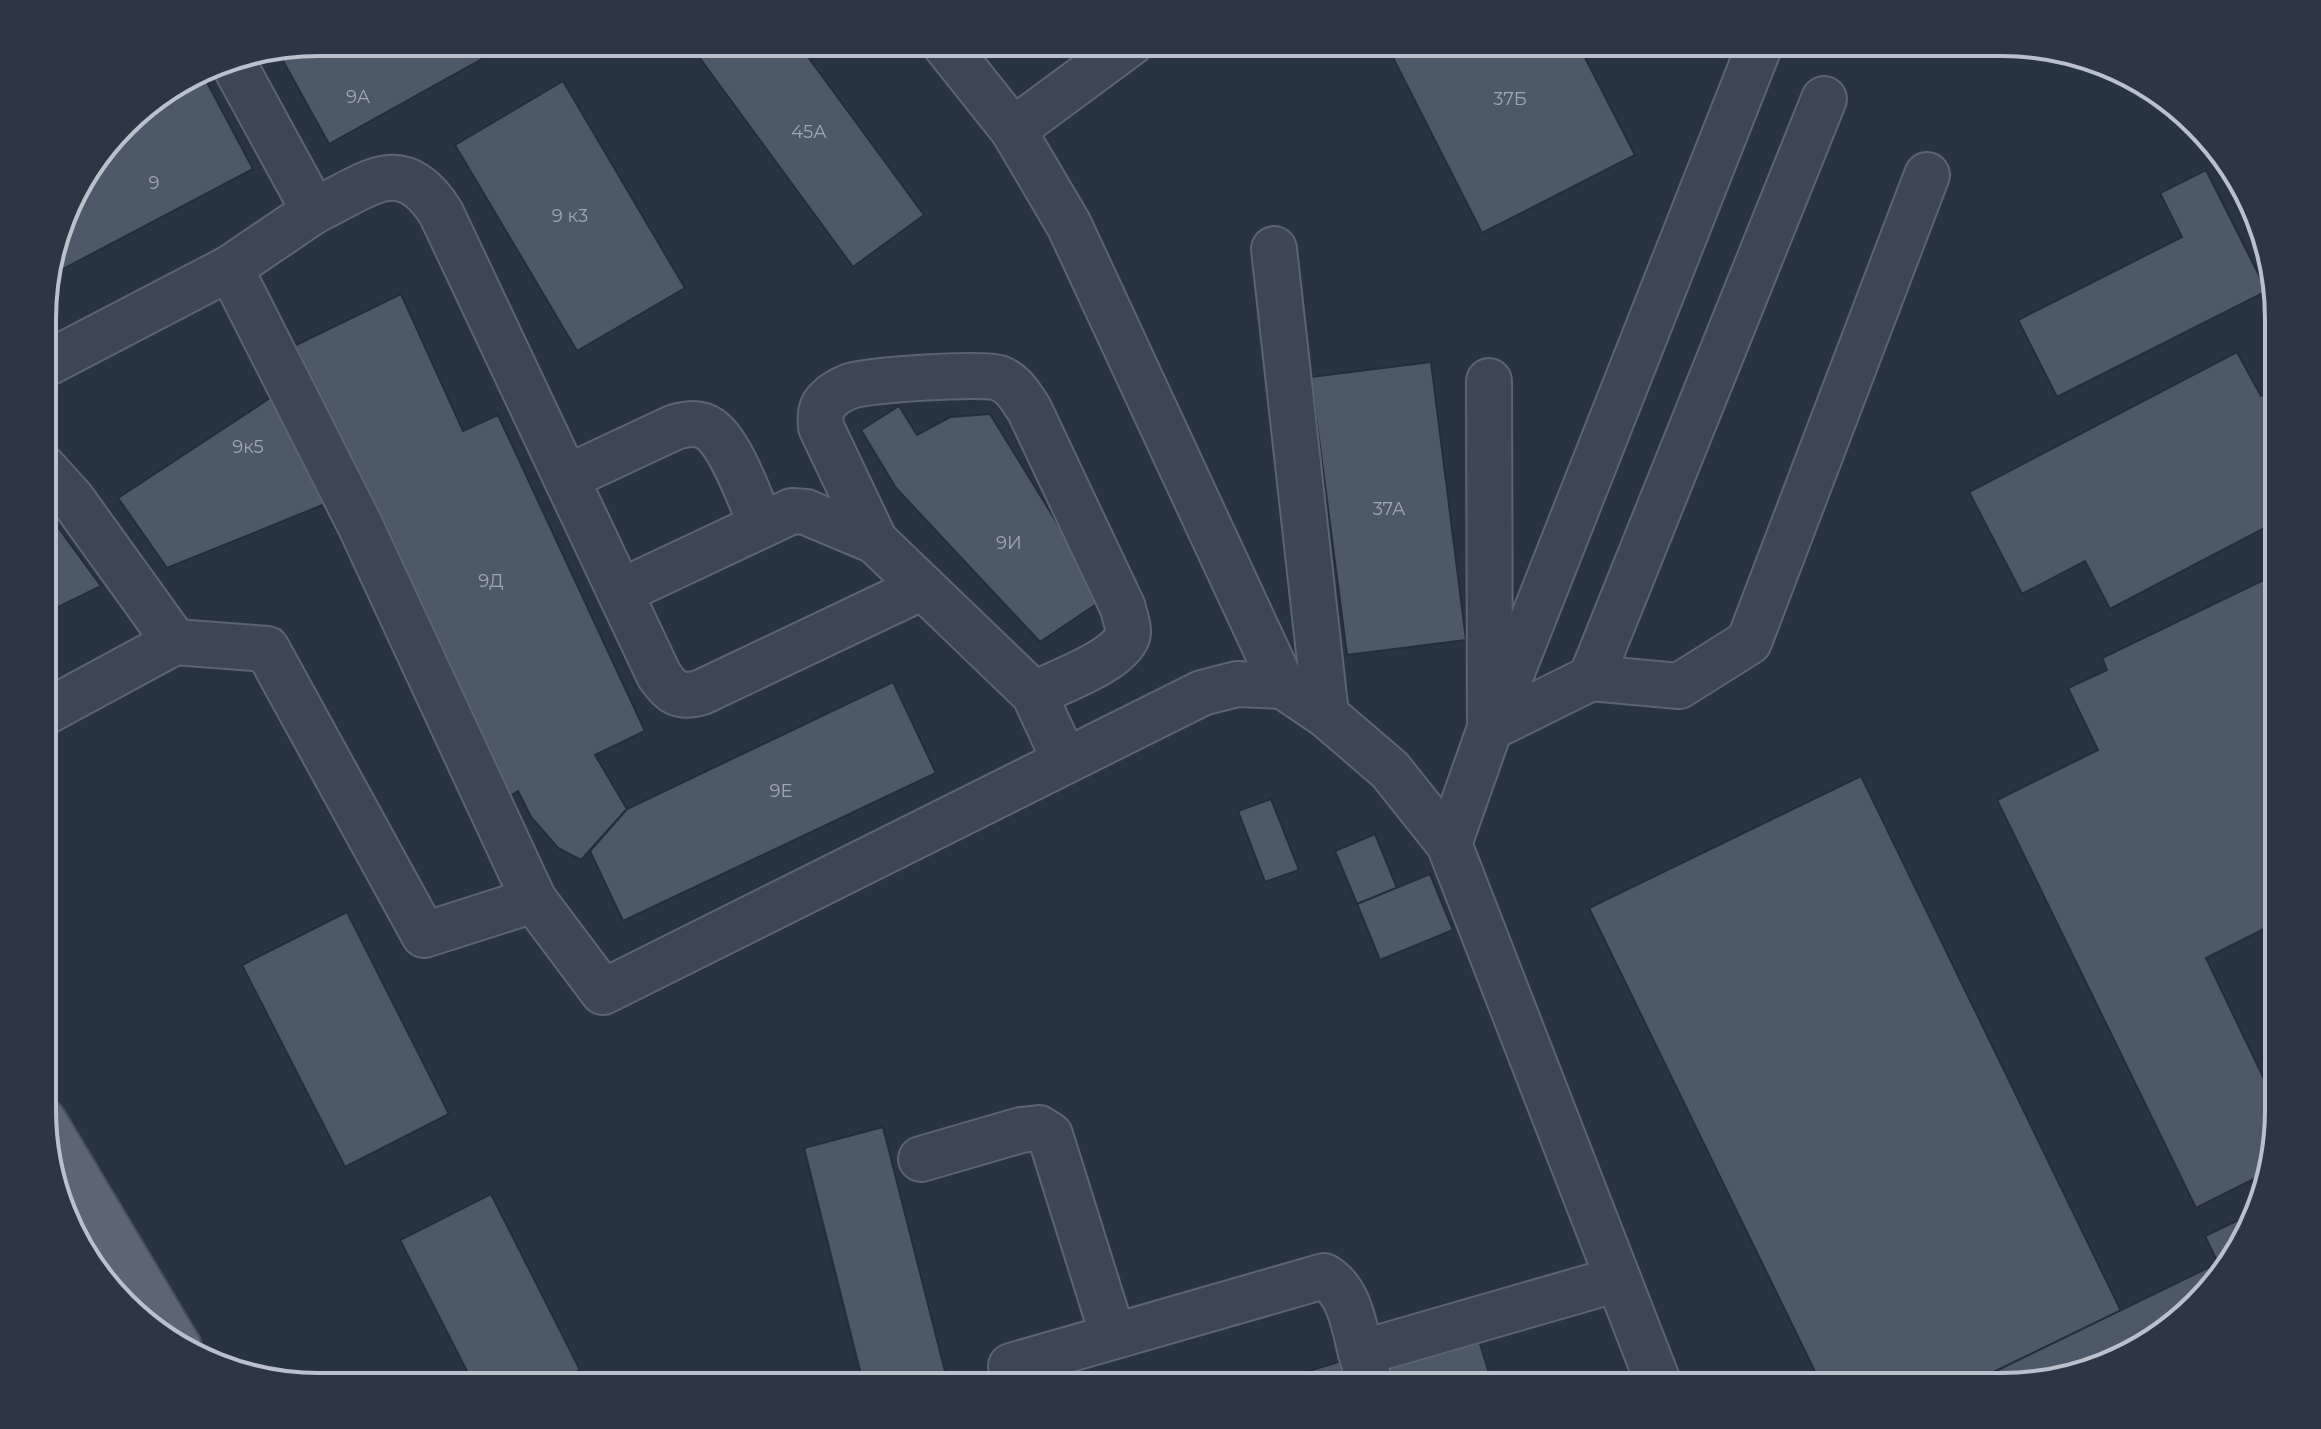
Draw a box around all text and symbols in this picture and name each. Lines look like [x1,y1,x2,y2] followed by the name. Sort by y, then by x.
[346,86,371,108] house number: 9А
[1493,88,1527,110] house number: 37Б
[791,121,827,143] house number: 45А
[149,172,160,194] house number: 9
[552,205,588,227] house number: 9 к3
[232,436,264,458] house number: 9к5
[1373,498,1406,520] house number: 37А
[996,532,1022,554] house number: 9И
[478,570,504,592] house number: 9Д
[770,780,793,802] house number: 9Е

